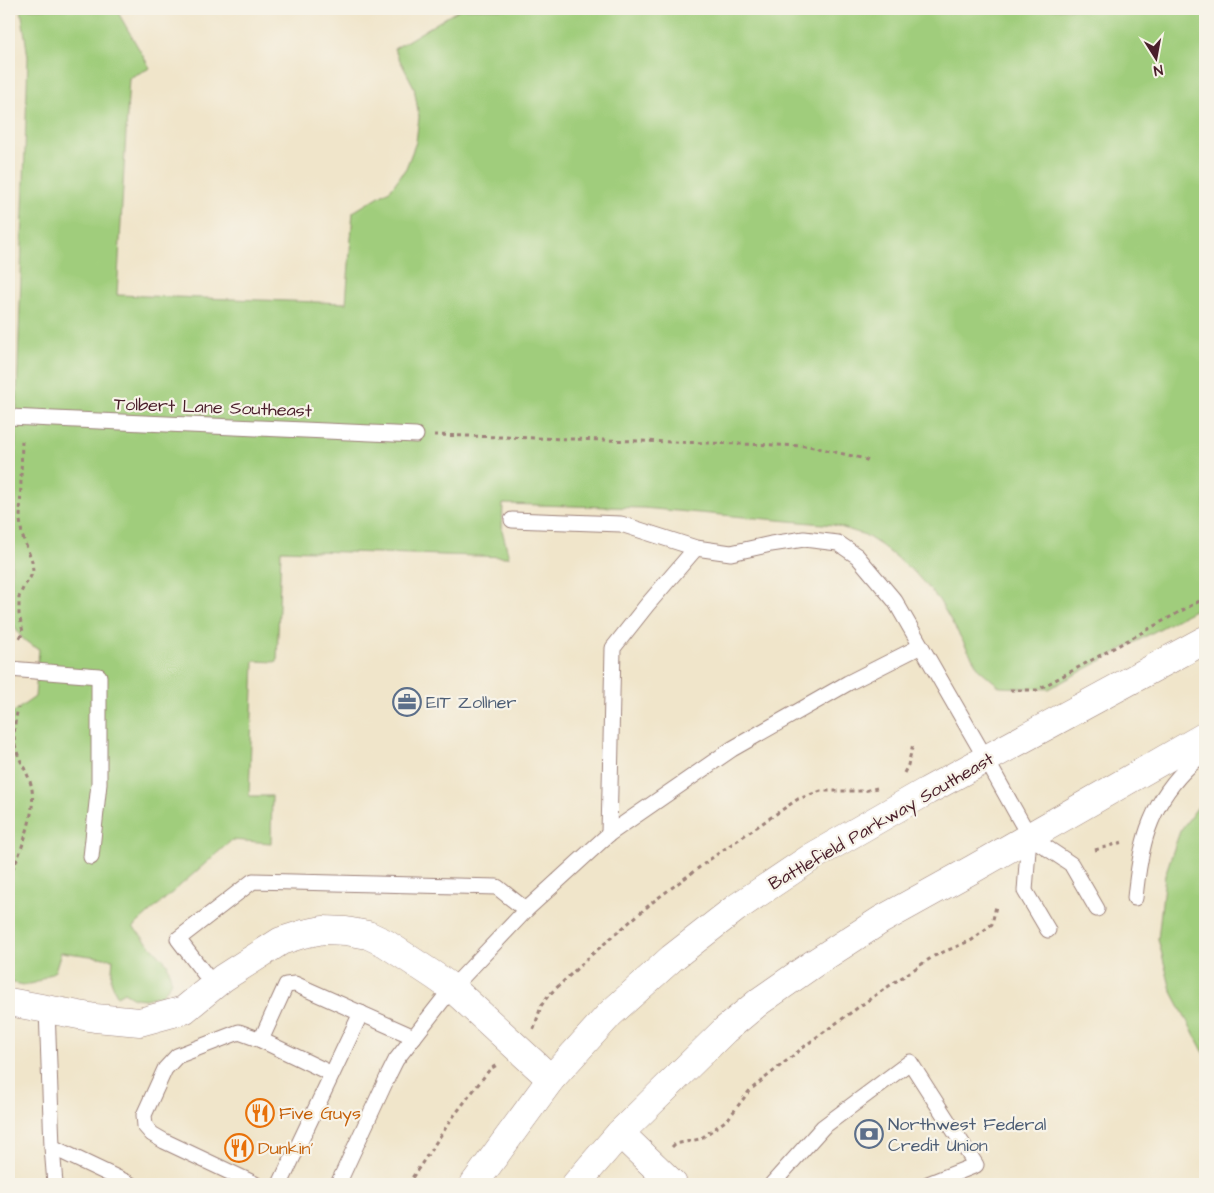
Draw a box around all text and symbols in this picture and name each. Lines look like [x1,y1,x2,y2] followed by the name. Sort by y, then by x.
[1132,32,1182,82] north arrow
[1152,59,1165,80] text: N
[113,392,313,423] street label: Tolbert Lane Southeast
[392,687,422,717] office icon: EIT Zollner
[426,690,516,715] place label: EIT Zollner
[764,746,1000,897] street label: Battlefield Parkway Southeast
[245,1098,275,1128] restaurant icon: Five Guys
[279,1101,361,1127] place label: Five Guys
[888,1112,1047,1158] place label: Northwest Federal Credit Union
[854,1119,884,1149] bank icon: Northwest Federal Credit Union
[224,1133,254,1163] restaurant icon: Dunkin'
[258,1136,314,1161] place label: Dunkin'

